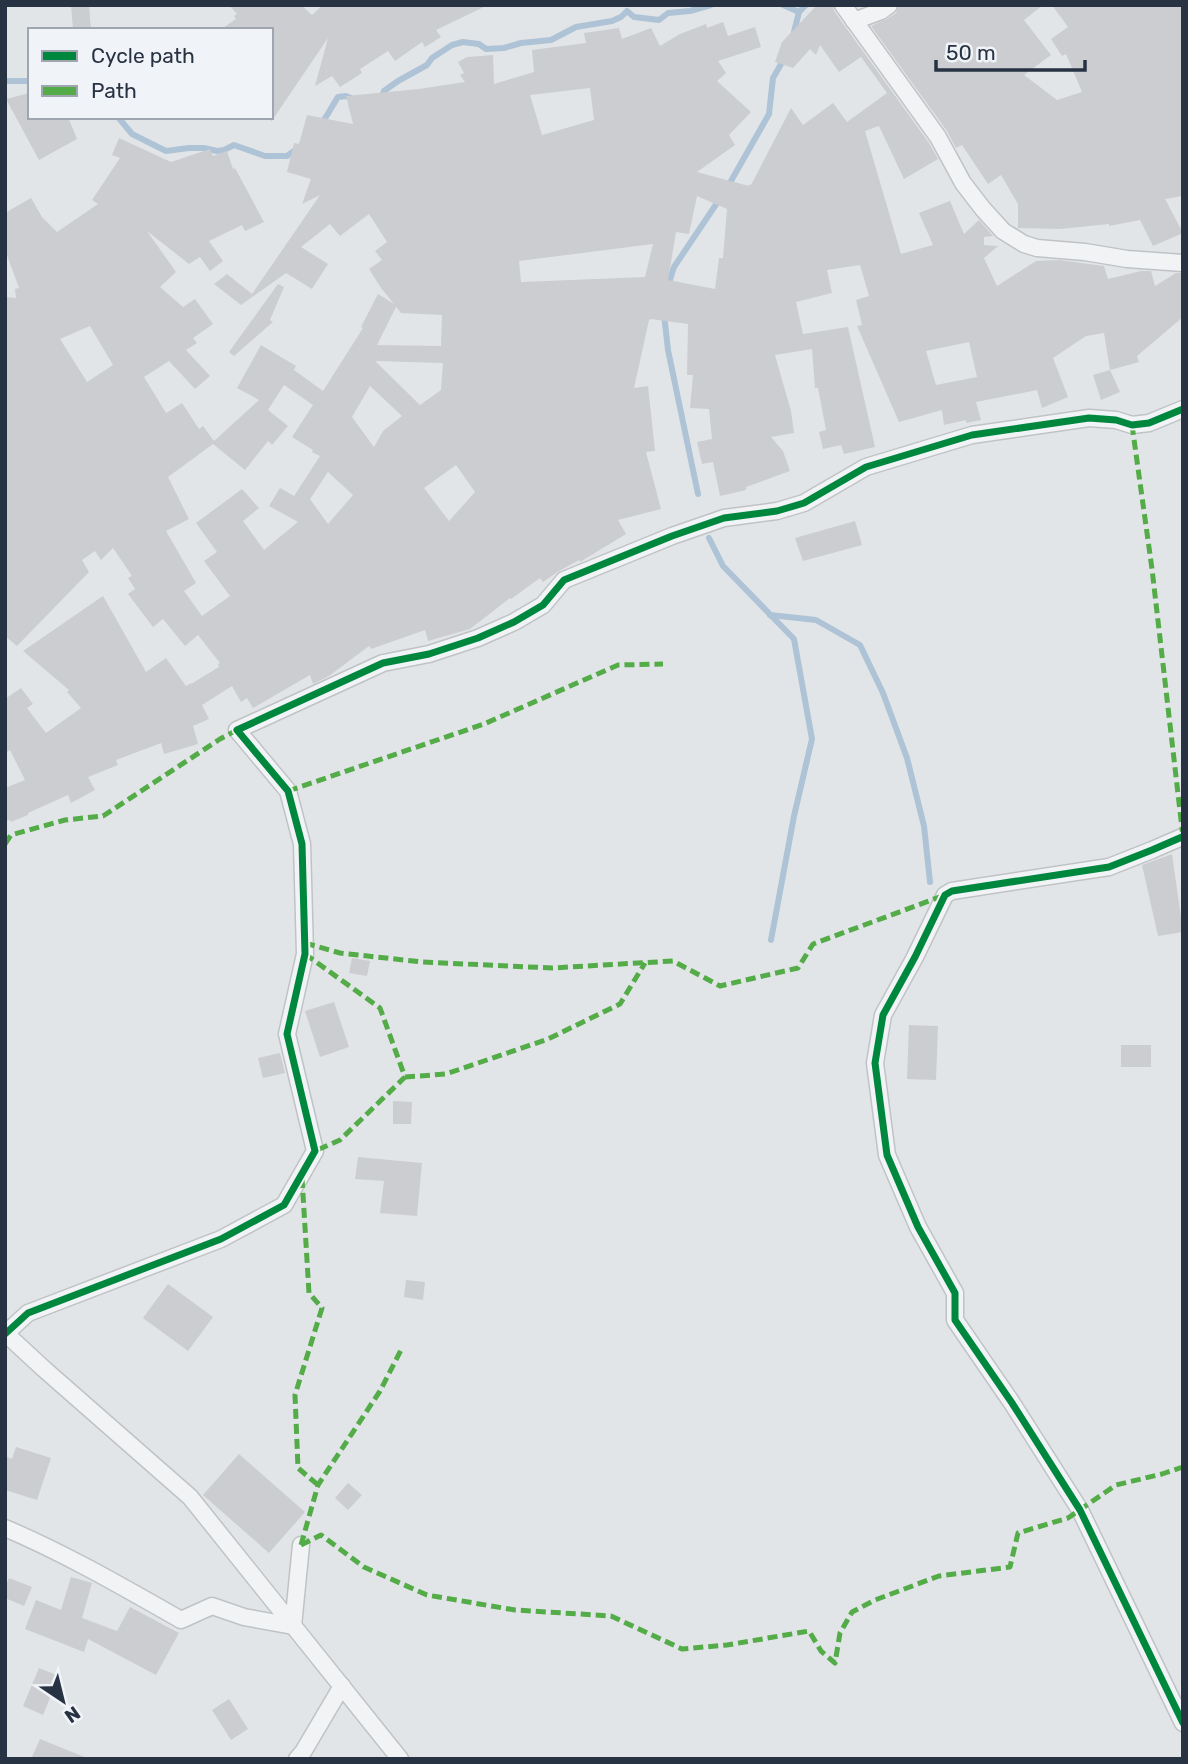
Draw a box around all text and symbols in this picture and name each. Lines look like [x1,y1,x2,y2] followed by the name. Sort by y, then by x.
[28,28,273,119] legend
[936,28,1085,72] scale bar
[946,40,996,65] text: 50 m
[91,43,195,68] text: Cycle path
[91,78,137,103] text: Path
[28,1666,98,1736] north arrow
[60,1701,85,1728] text: N

